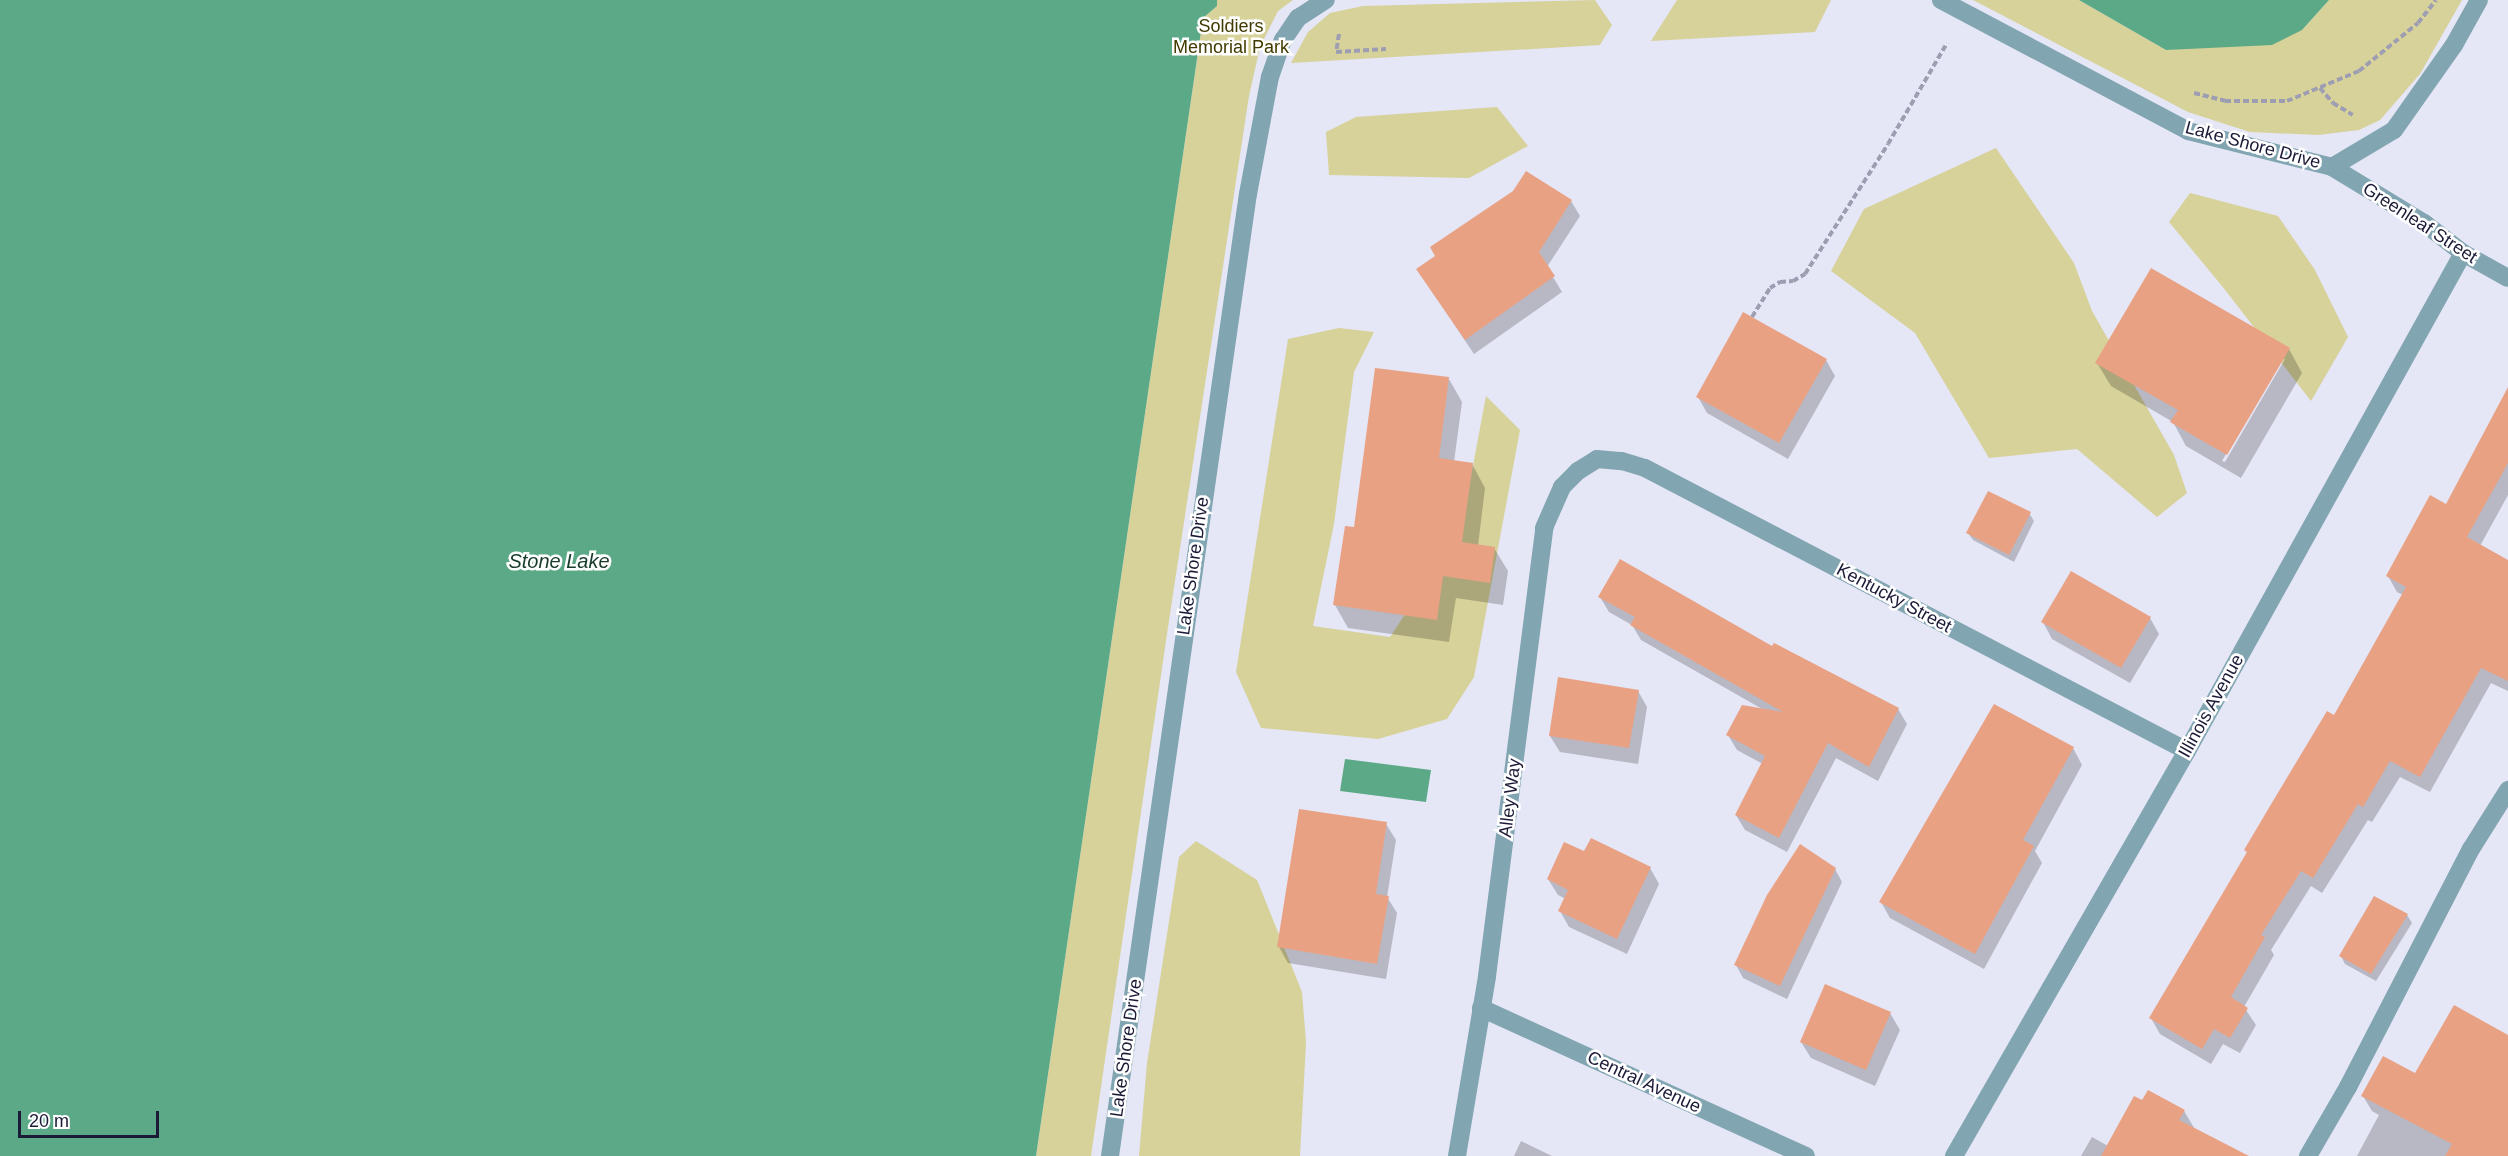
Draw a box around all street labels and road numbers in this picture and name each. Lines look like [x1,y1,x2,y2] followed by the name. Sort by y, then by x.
[2183,117,2323,173] street label: Lake Shore Drive
[2359,178,2481,268] street label: Greenleaf Street
[1173,496,1213,636] street label: Lake Shore Drive
[1833,559,1955,637] street label: Kentucky Street
[2173,650,2249,762] street label: Illinois Avenue
[1494,757,1526,839] street label: Alley Way
[1106,978,1146,1118] street label: Lake Shore Drive
[1583,1046,1705,1118] street label: Central Avenue

